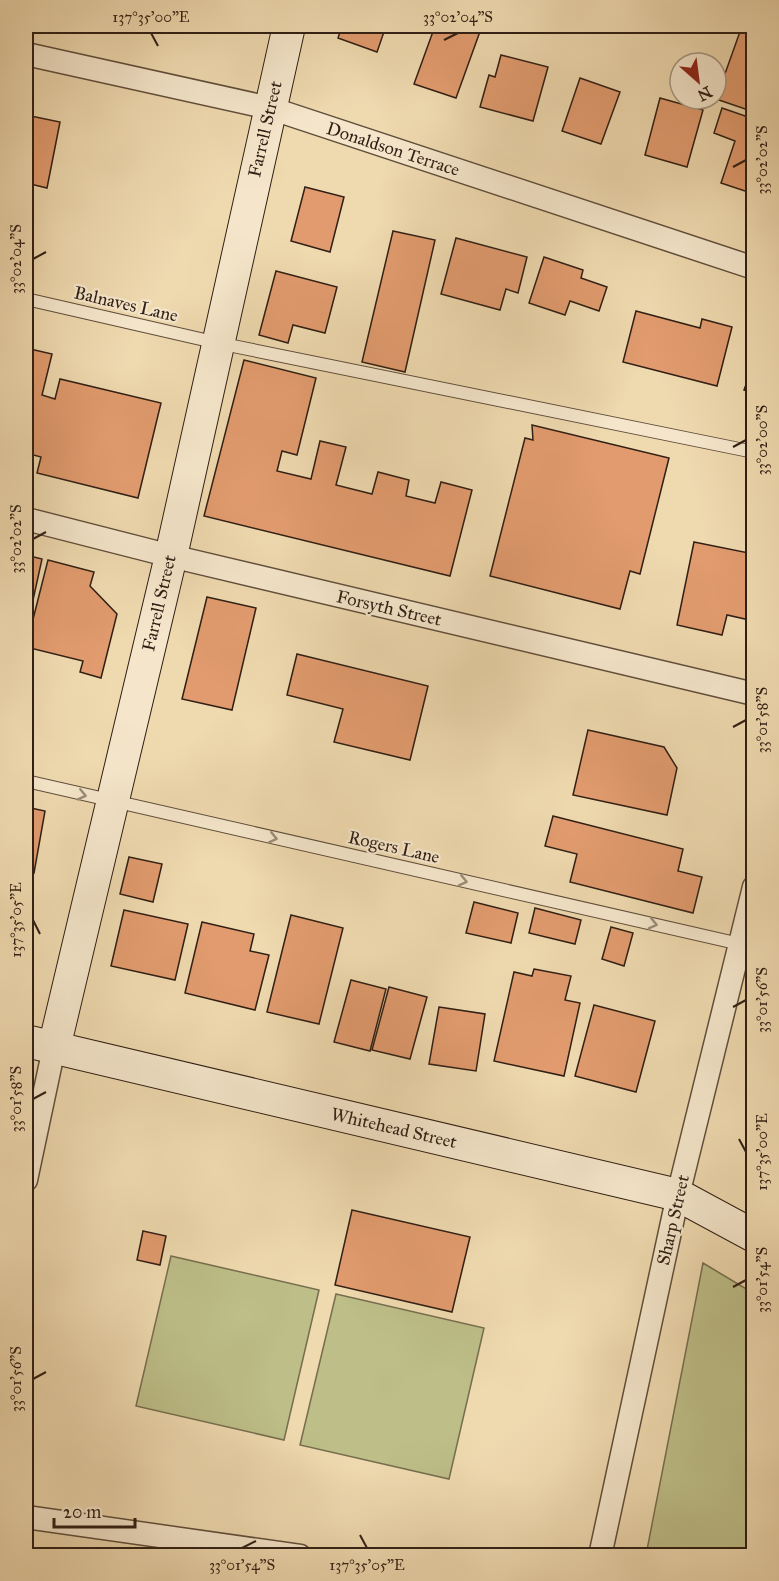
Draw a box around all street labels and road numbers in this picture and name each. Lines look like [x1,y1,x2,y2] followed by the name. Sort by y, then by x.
[243,78,287,179] street label: Farrell Street
[324,117,462,181] street label: Donaldson Terrace
[72,281,180,327] street label: Balnaves Lane
[137,552,181,653] street label: Farrell Street
[334,585,444,631] street label: Forsyth Street
[346,826,442,869] street label: Rogers Lane
[329,1103,460,1153] street label: Whitehead Street
[652,1172,694,1267] street label: Sharp Street

